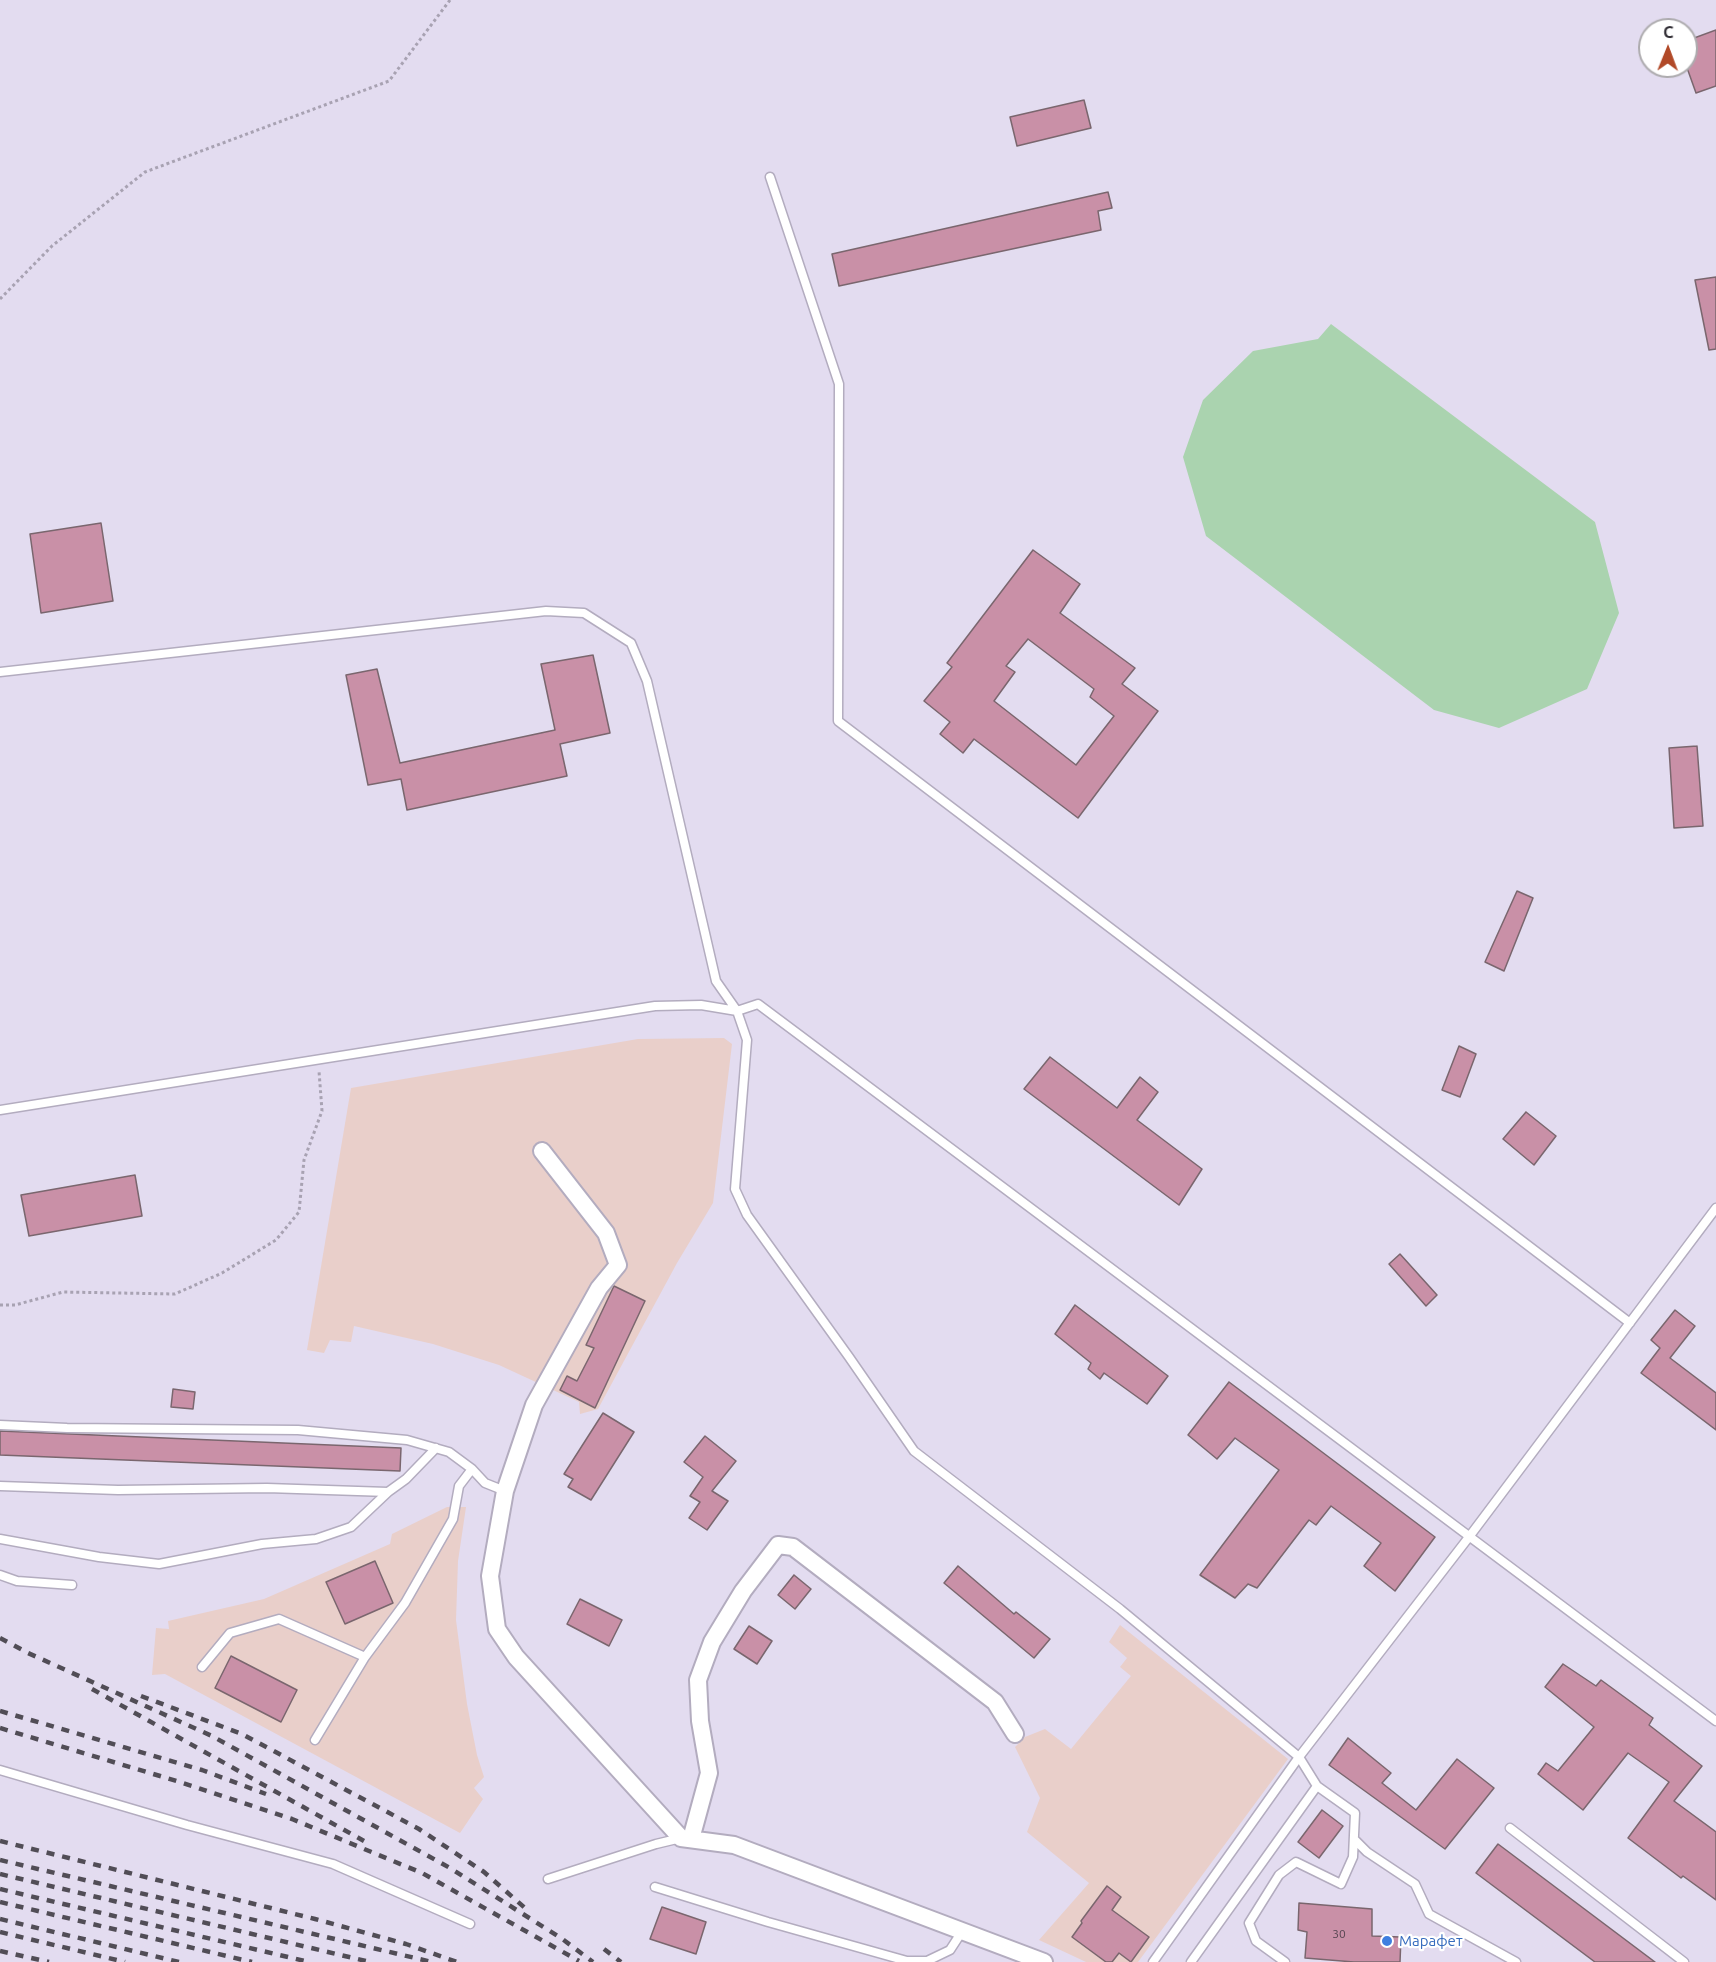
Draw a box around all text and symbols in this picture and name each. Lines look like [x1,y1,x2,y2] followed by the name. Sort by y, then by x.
[1638,18,1698,78] north arrow
[1663,23,1674,41] text: С
[1332,1927,1346,1941] house number: 30
[1399,1932,1463,1950] place label: Марафет
[1380,1934,1394,1948] marker: Марафет

